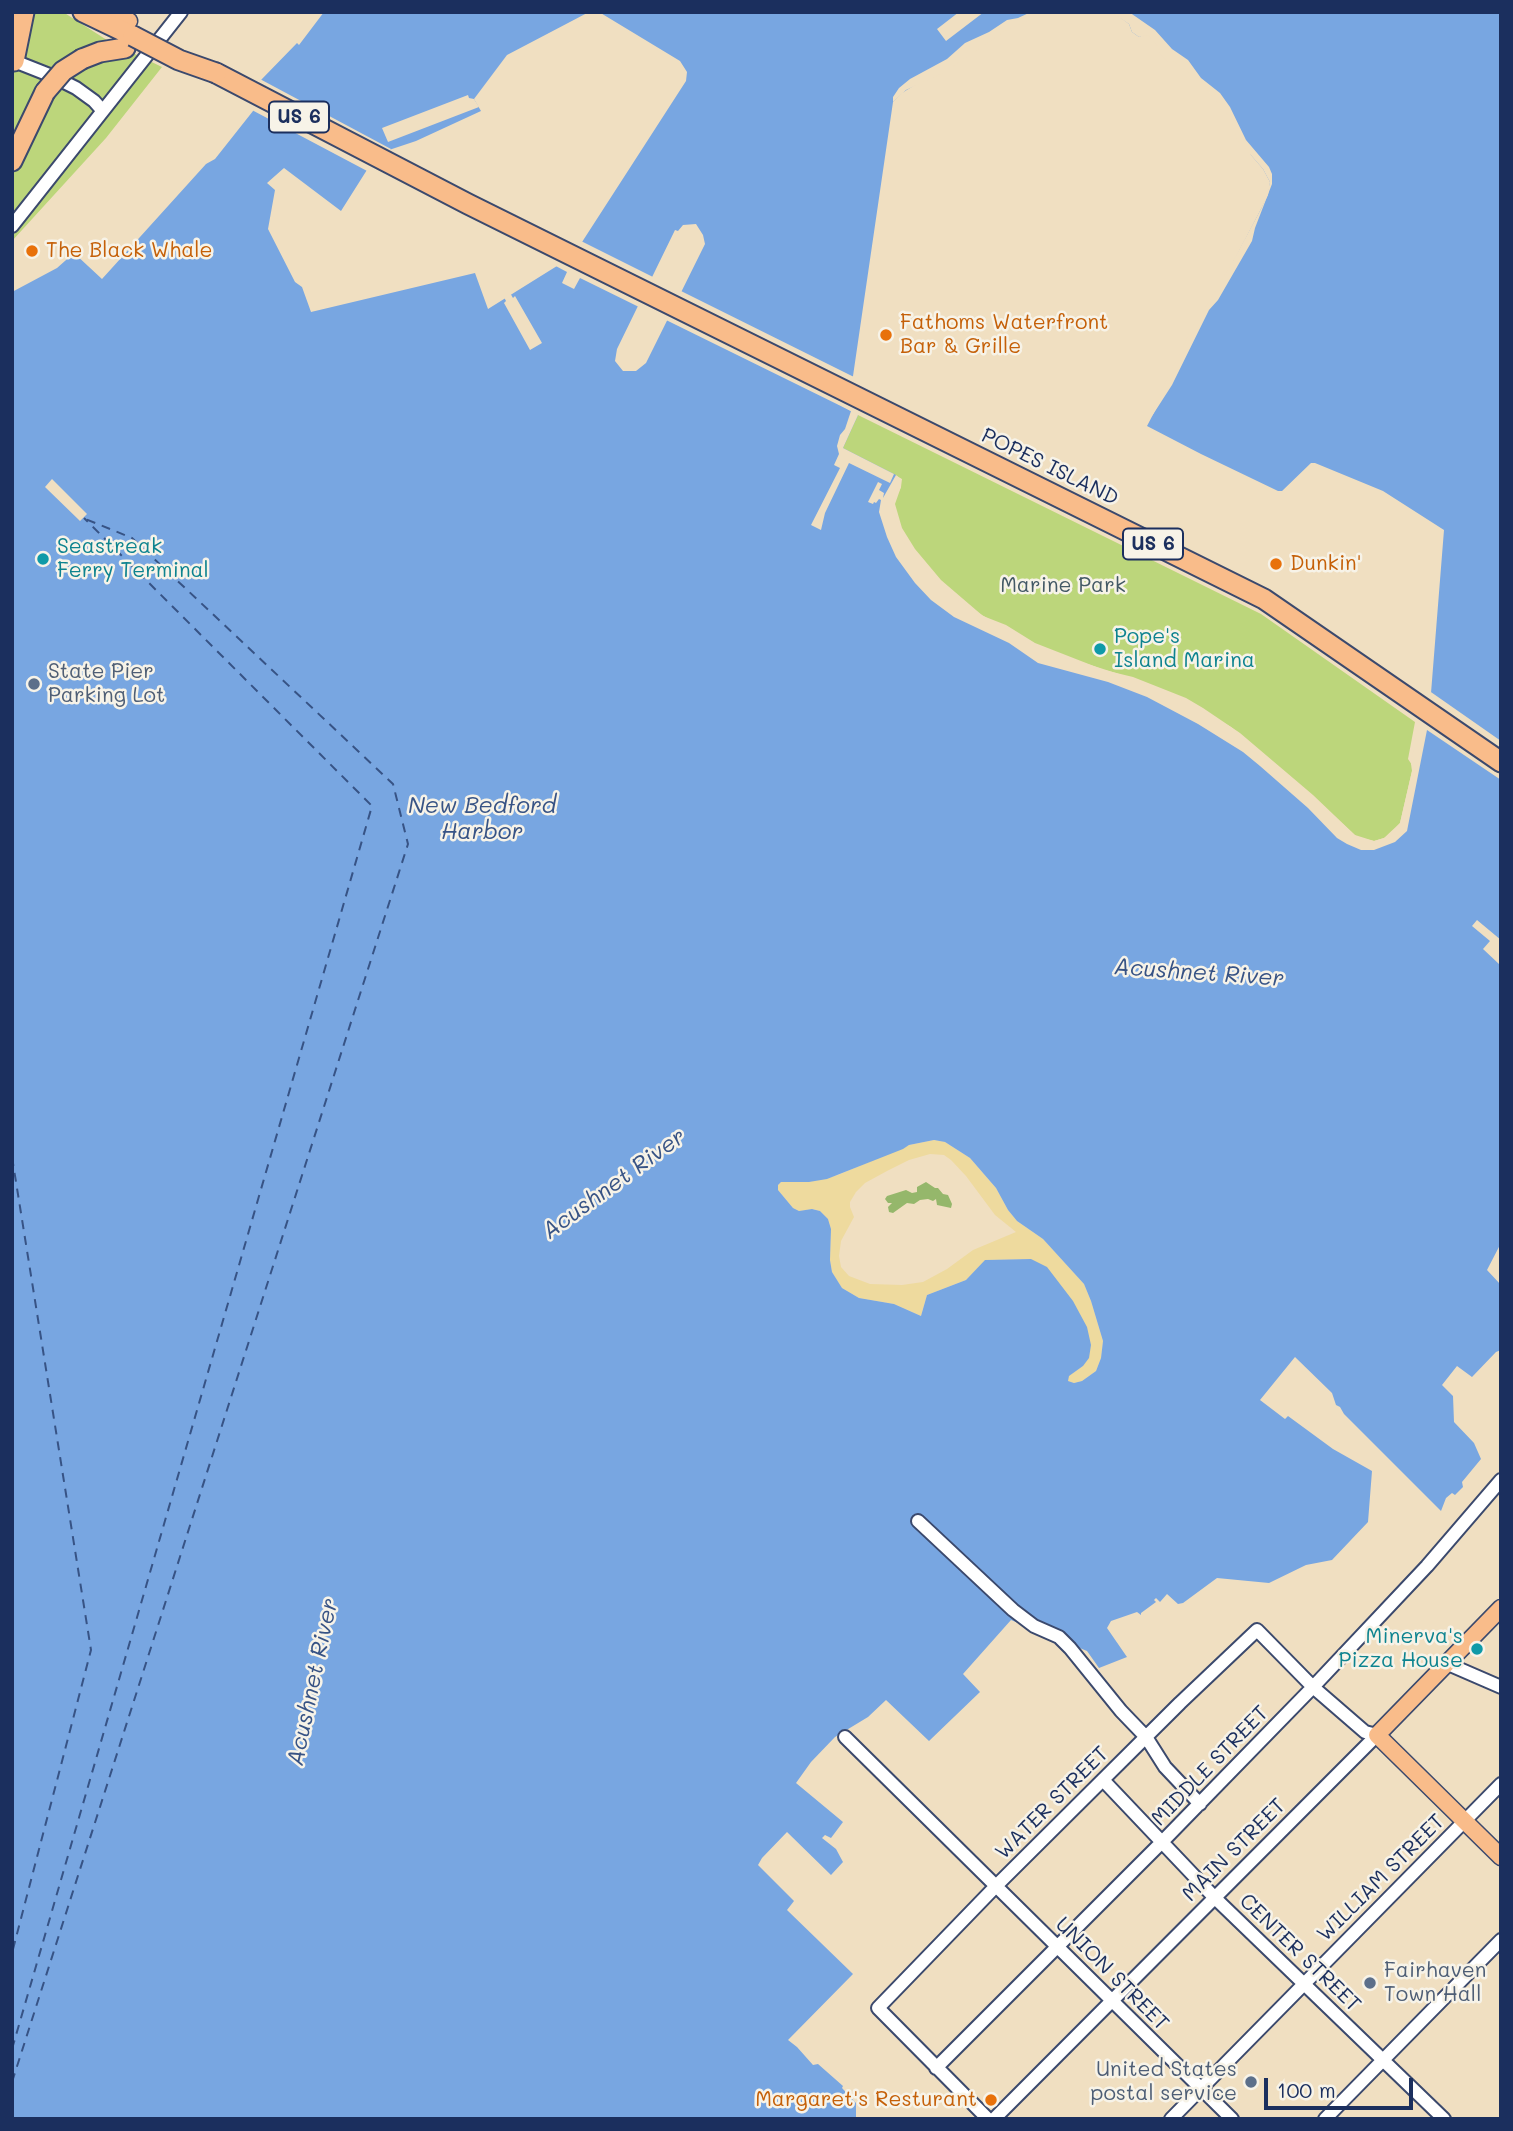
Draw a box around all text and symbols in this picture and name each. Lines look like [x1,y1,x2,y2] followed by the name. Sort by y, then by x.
[269,102,329,132] road number: US 6
[46,238,213,264] place label: The Black Whale
[24,243,40,259] marker: The Black Whale
[900,310,1108,360] place label: Fathoms Waterfront Bar & Grille
[878,327,894,343] marker: Fathoms Waterfront Bar & Grille
[977,423,1123,511] street label: POPES ISLAND
[1123,528,1183,559] road number: US 6
[57,534,209,584] place label: Seastreak Ferry Terminal
[35,551,51,567] marker: Seastreak Ferry Terminal
[1290,551,1361,577] place label: Dunkin'
[1268,556,1284,572] marker: Dunkin'
[1000,573,1126,599] park label: Marine Park
[1114,624,1255,674] place label: Pope's Island Marina
[1092,641,1108,657] marker: Pope's Island Marina
[48,659,165,709] place label: State Pier Parking Lot
[26,676,42,692] marker: State Pier Parking Lot
[408,792,556,846] water label: New Bedford Harbor
[1113,953,1285,993] water label: Acushnet River
[537,1123,691,1245] water label: Acushnet River
[282,1596,344,1768] water label: Acushnet River
[1338,1624,1463,1674] place label: Minerva's Pizza House
[1469,1641,1485,1657] marker: Minerva's Pizza House
[1146,1701,1274,1831] street label: MIDDLE STREET
[990,1741,1114,1865] street label: WATER STREET
[1177,1793,1291,1907] street label: MAIN STREET
[1312,1809,1450,1947] street label: WILLIAM STREET
[1234,1889,1366,2017] street label: CENTER STREET
[1050,1912,1174,2036] street label: UNION STREET
[1384,1958,1486,2008] place label: Fairhaven Town Hall
[1362,1975,1378,1991] marker: Fairhaven Town Hall
[1090,2057,1237,2107] place label: United States postal service
[1268,2064,1417,2108] scale bar
[1243,2074,1259,2090] marker: United States postal service
[1277,2076,1336,2103] text: 100 m
[755,2087,977,2113] place label: Margaret's Resturant
[983,2092,999,2108] marker: Margaret's Resturant

